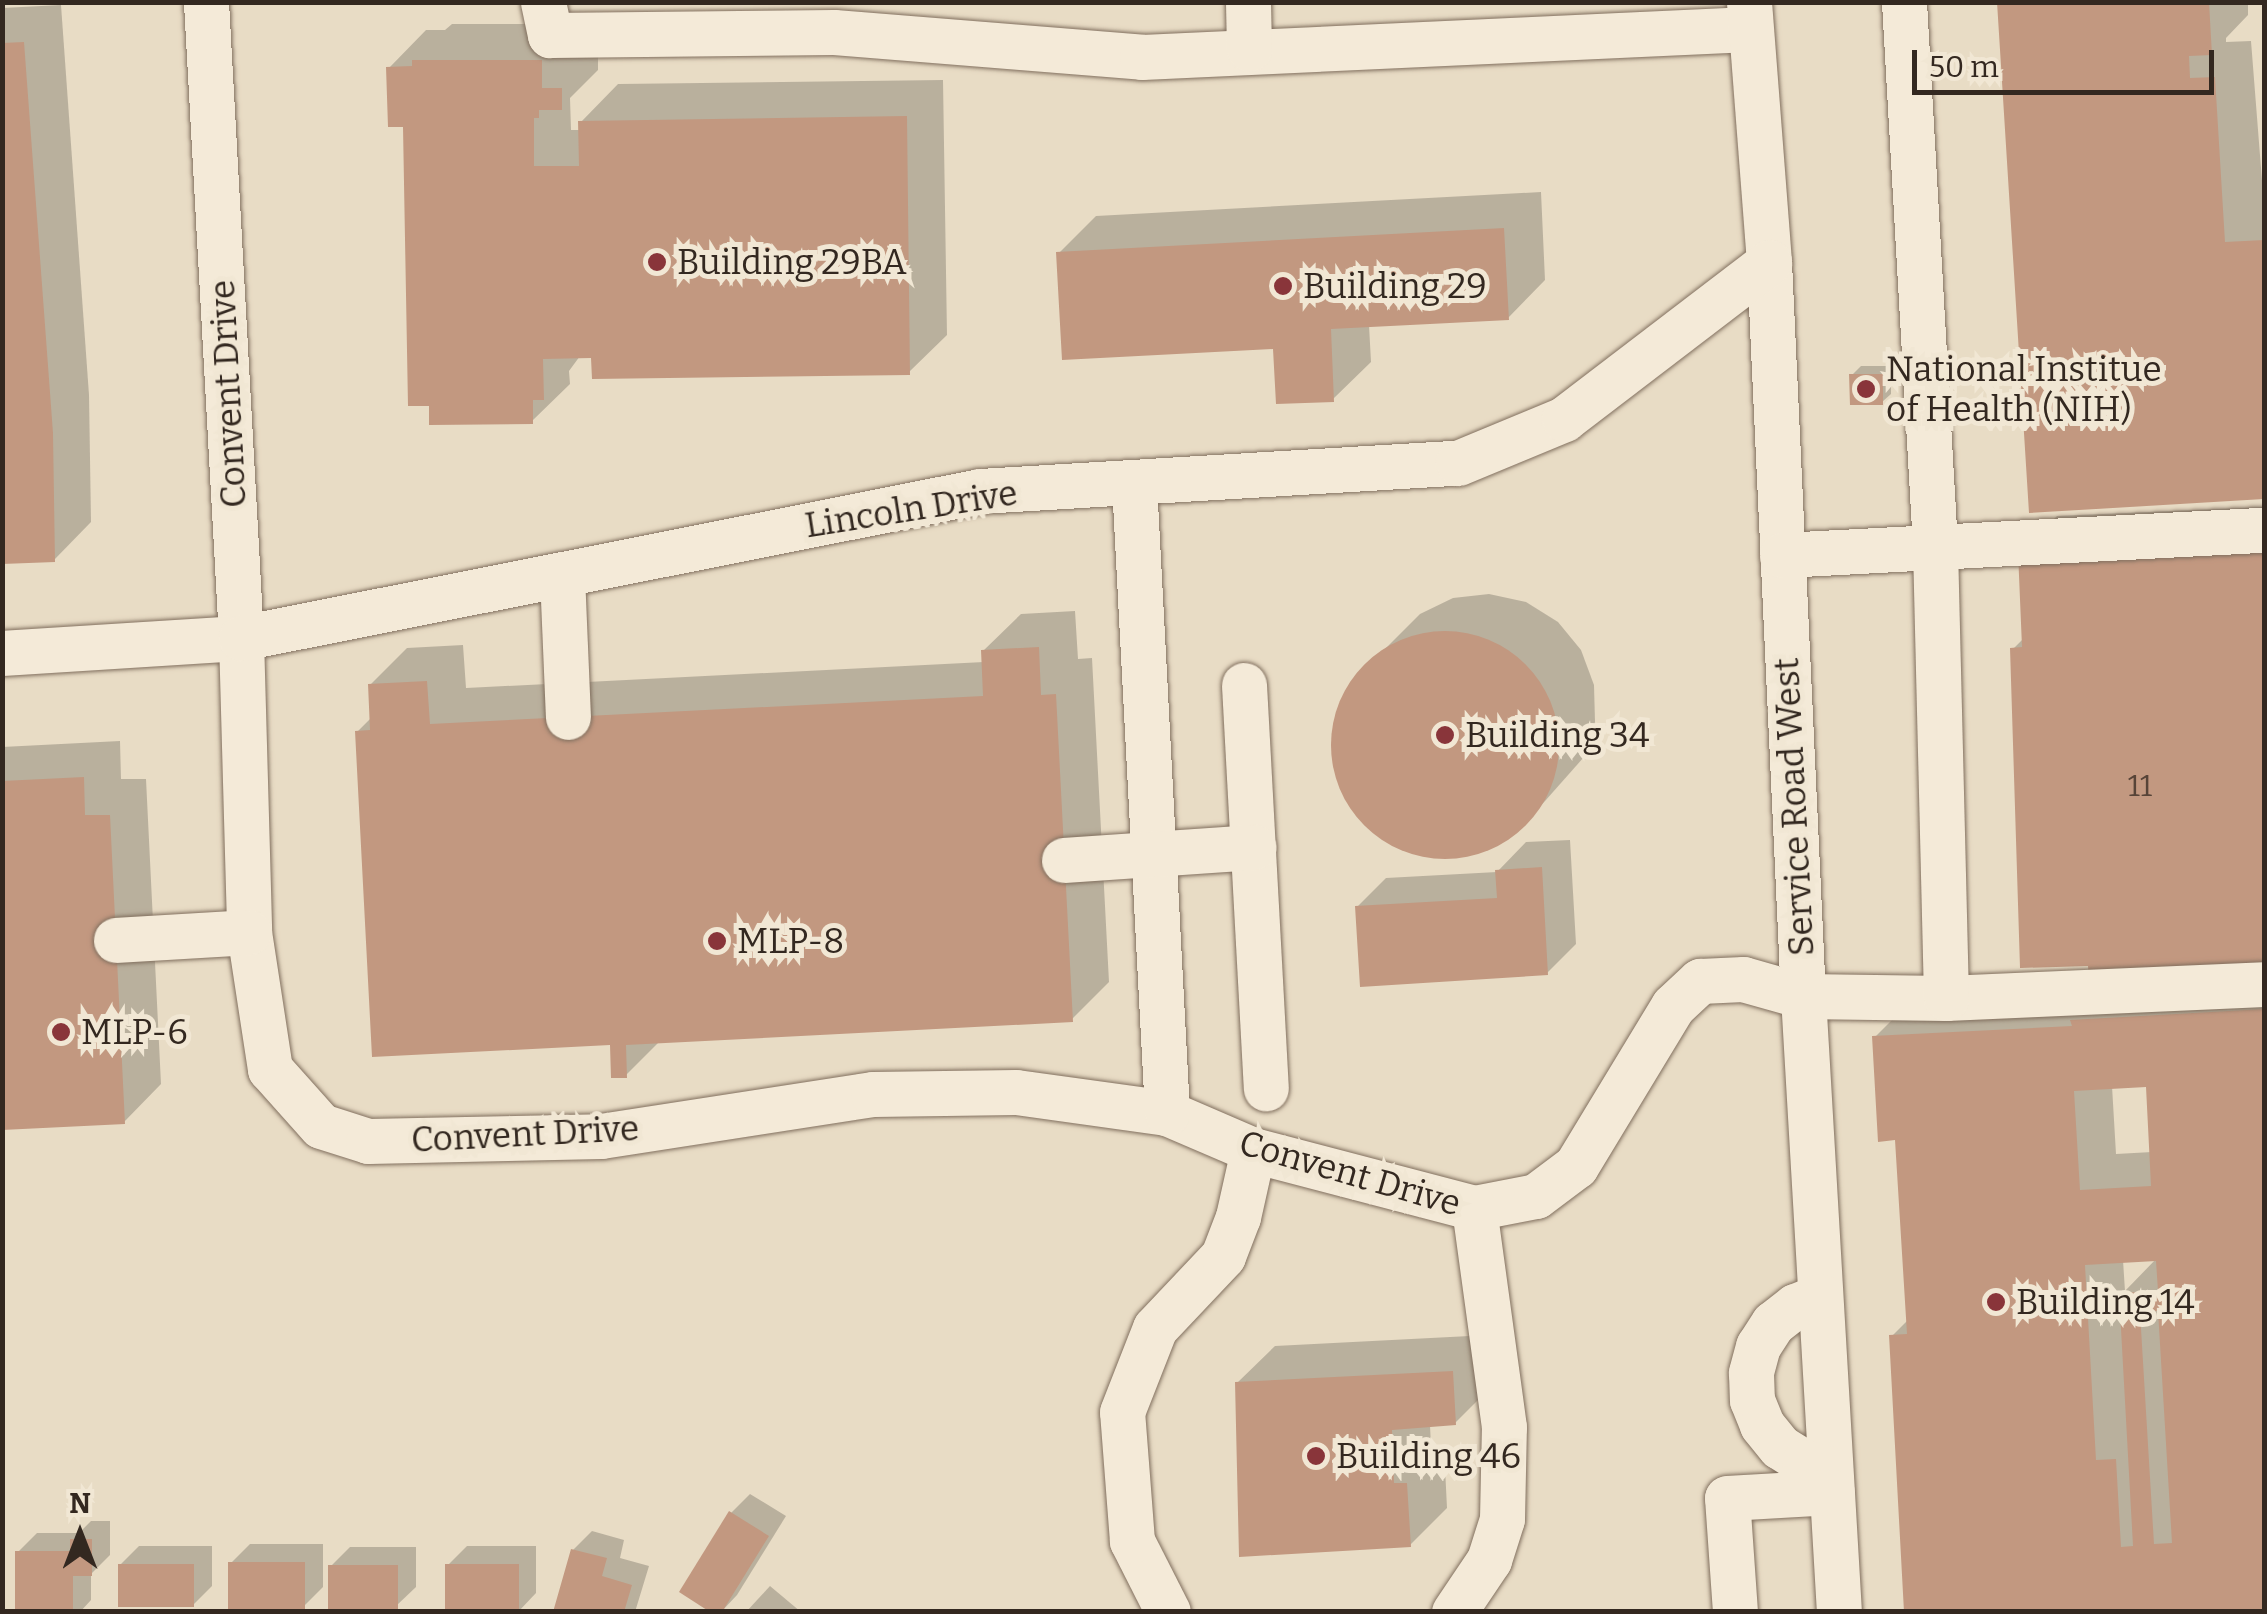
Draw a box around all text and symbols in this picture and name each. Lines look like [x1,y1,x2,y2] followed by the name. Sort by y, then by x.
[1917,30,2220,92] scale bar
[1929,49,1999,85] text: 50 m
[677,241,907,283] place label: Building 29BA
[646,251,668,273] marker: Building 29BA
[1303,265,1487,307] place label: Building 29
[1272,275,1294,297] marker: Building 29
[201,279,255,509] street label: Convent Drive
[1886,348,2162,430] place label: National Institue of Health (NIH)
[1855,378,1877,400] marker: National Institue of Health (NIH)
[802,471,1020,547] street label: Lincoln Drive
[1765,657,1823,957] street label: Service Road West
[1465,714,1649,756] place label: Building 34
[1434,724,1456,746] marker: Building 34
[2128,768,2152,804] house number: 11
[737,920,844,962] place label: MLP-8
[706,930,728,952] marker: MLP-8
[81,1011,188,1053] place label: MLP-6
[50,1021,72,1043] marker: MLP-6
[410,1107,640,1161] street label: Convent Drive
[1235,1121,1465,1225] street label: Convent Drive
[2016,1281,2195,1323] place label: Building 14
[1985,1291,2007,1313] marker: Building 14
[1336,1435,1521,1477] place label: Building 46
[1305,1445,1327,1467] marker: Building 46
[30,1484,130,1584] north arrow
[69,1487,91,1520] text: N

